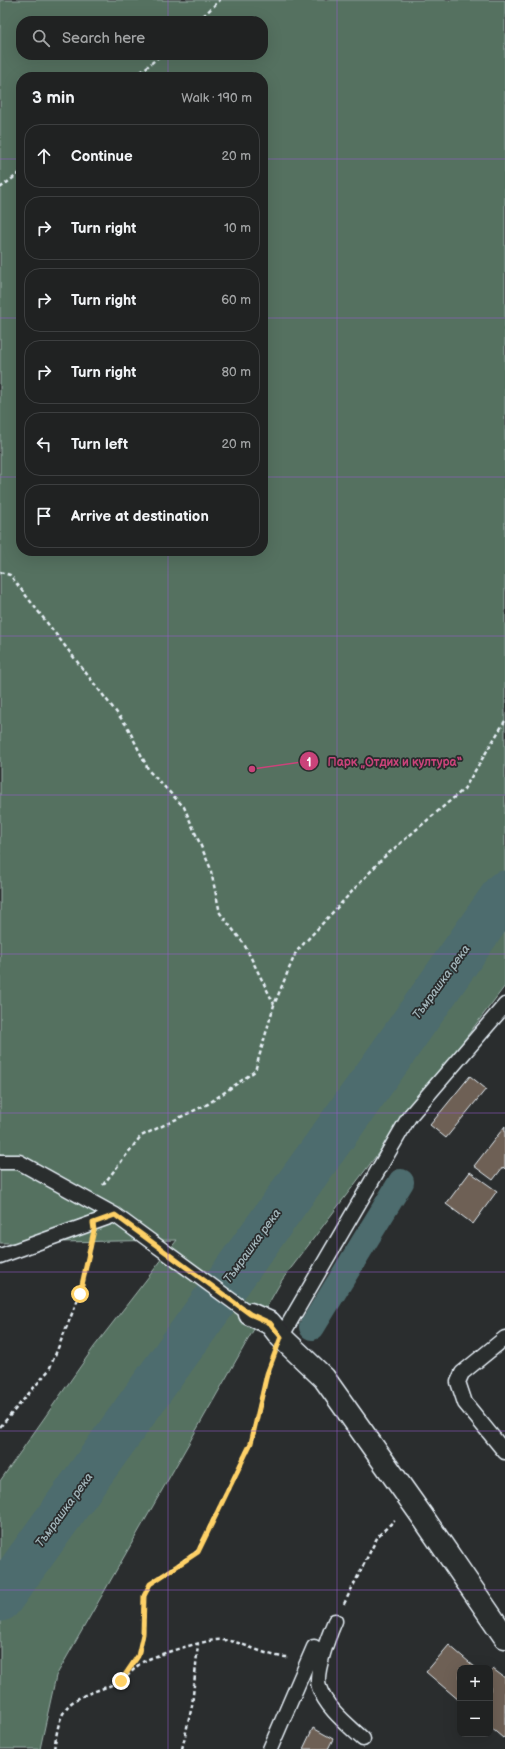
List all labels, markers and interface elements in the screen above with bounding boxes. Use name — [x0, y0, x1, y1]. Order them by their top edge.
search box — [16, 16, 268, 60]
icon: search — [30, 27, 52, 49]
text: Search here — [62, 29, 145, 48]
text: 3 min — [32, 88, 75, 108]
text: Walk · 190 m — [181, 90, 252, 106]
icon: ahead — [33, 145, 55, 167]
text: Continue — [71, 147, 133, 166]
text: 20 m — [221, 148, 251, 164]
icon: right — [33, 217, 55, 239]
text: Turn right — [71, 219, 136, 238]
text: 10 m — [224, 220, 251, 236]
icon: right — [33, 289, 55, 311]
text: Turn right — [71, 291, 136, 310]
text: 60 m — [221, 292, 251, 308]
icon: right — [33, 361, 55, 383]
text: Turn right — [71, 363, 136, 382]
text: 80 m — [222, 364, 251, 380]
icon: left — [33, 433, 55, 455]
text: Turn left — [71, 435, 128, 454]
text: 20 m — [221, 436, 251, 452]
icon: arrive — [33, 505, 55, 527]
text: Arrive at destination — [71, 507, 209, 526]
callout: Парк „Отдих и култура“ — [299, 749, 470, 773]
text: 1 — [306, 755, 312, 770]
text: Парк „Отдих и култура“ — [328, 755, 463, 770]
water label: Тъмрашка река — [409, 942, 473, 1022]
water label: Тъмрашка река — [220, 1206, 284, 1286]
route start — [71, 1285, 89, 1303]
water label: Тъмрашка река — [32, 1470, 96, 1550]
map controls — [457, 1665, 493, 1737]
button: + — [457, 1665, 493, 1701]
route end — [112, 1672, 130, 1690]
button: − — [457, 1701, 493, 1737]

